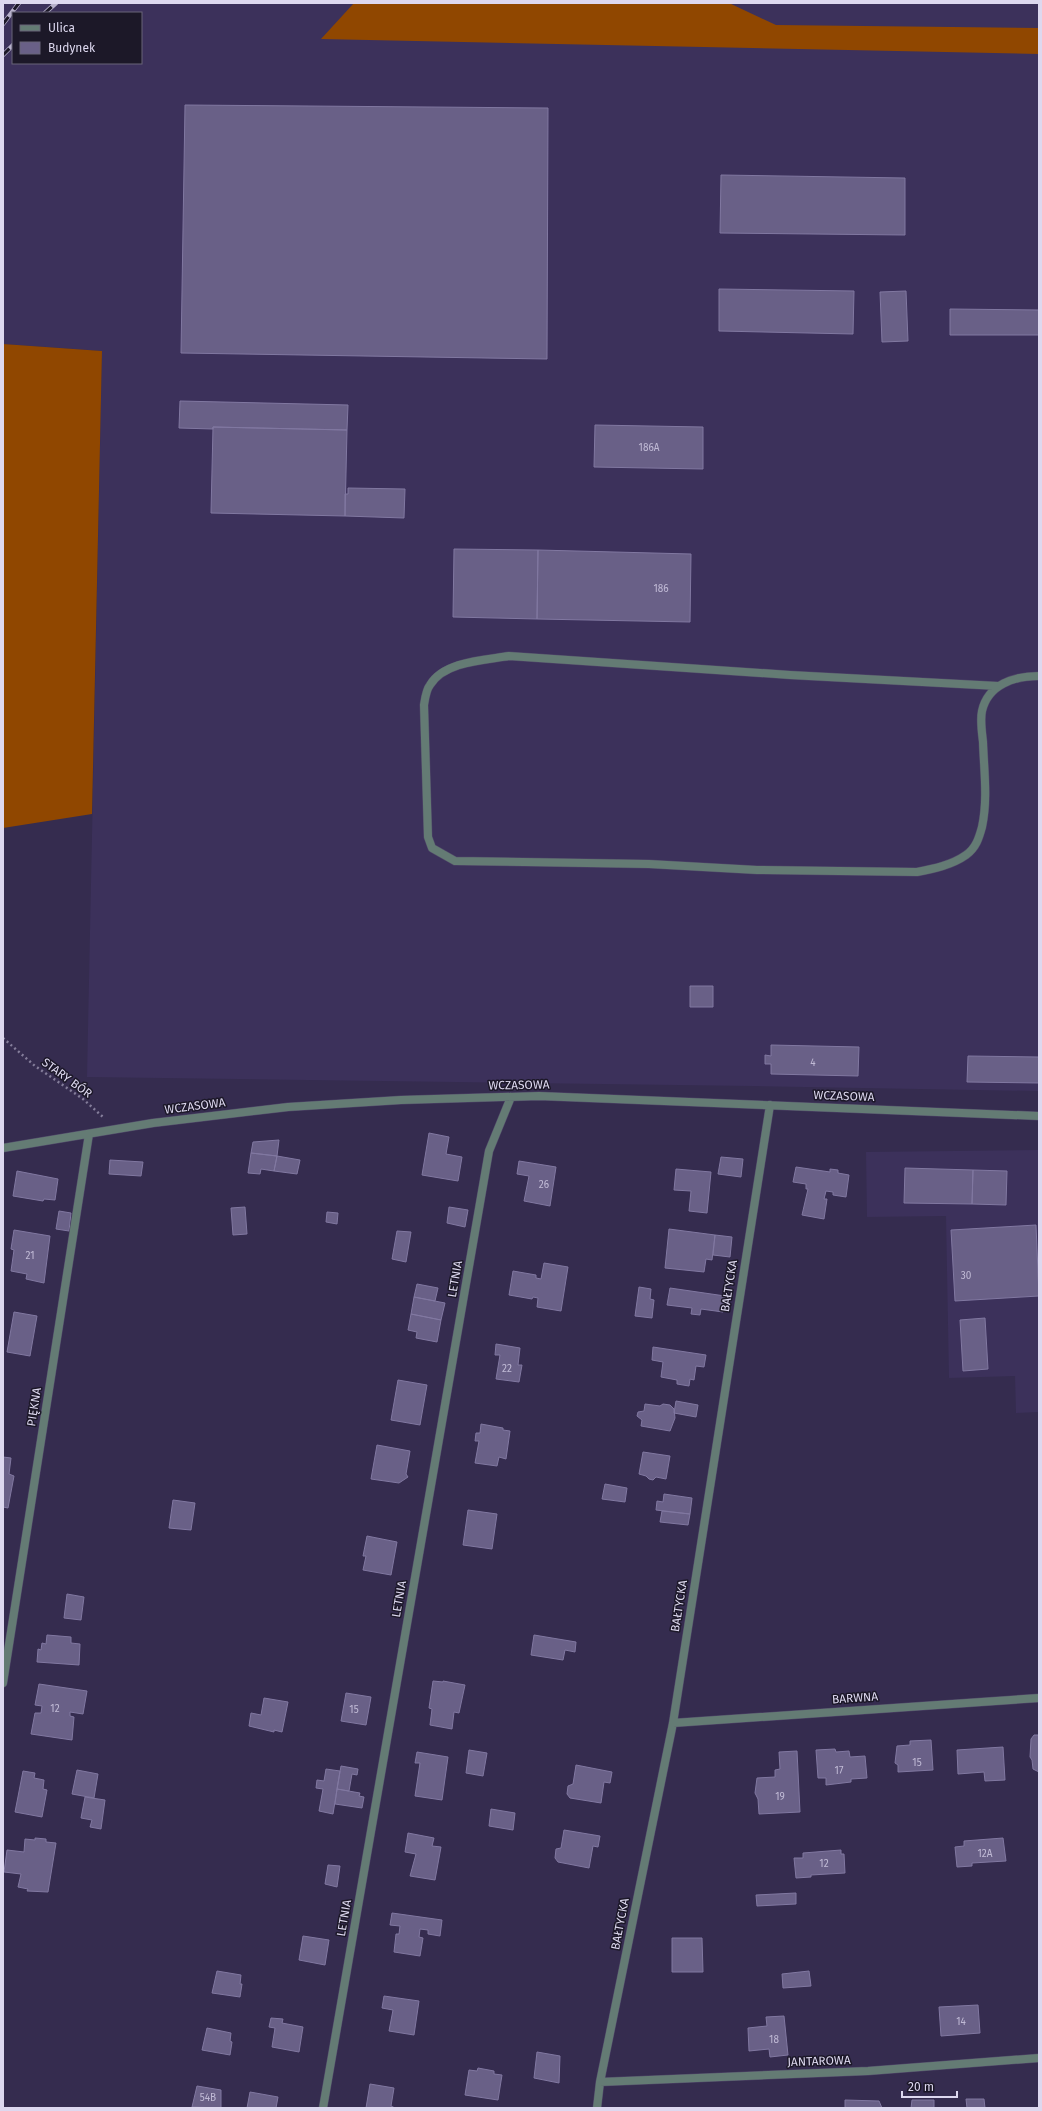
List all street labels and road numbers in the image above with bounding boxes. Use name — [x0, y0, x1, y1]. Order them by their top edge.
street label: STARY BÓR — [39, 1054, 95, 1101]
street label: WCZASOWA — [488, 1077, 550, 1093]
street label: WCZASOWA — [813, 1088, 875, 1104]
street label: WCZASOWA — [164, 1095, 226, 1117]
street label: LETNIA — [445, 1259, 465, 1299]
street label: BAŁTYCKA — [718, 1259, 740, 1313]
street label: PIĘKNA — [24, 1386, 44, 1427]
street label: LETNIA — [389, 1579, 409, 1619]
street label: BAŁTYCKA — [668, 1579, 690, 1633]
street label: BARWNA — [831, 1689, 879, 1707]
street label: BAŁTYCKA — [608, 1897, 632, 1951]
street label: LETNIA — [334, 1898, 354, 1938]
street label: JANTAROWA — [787, 2053, 851, 2069]

